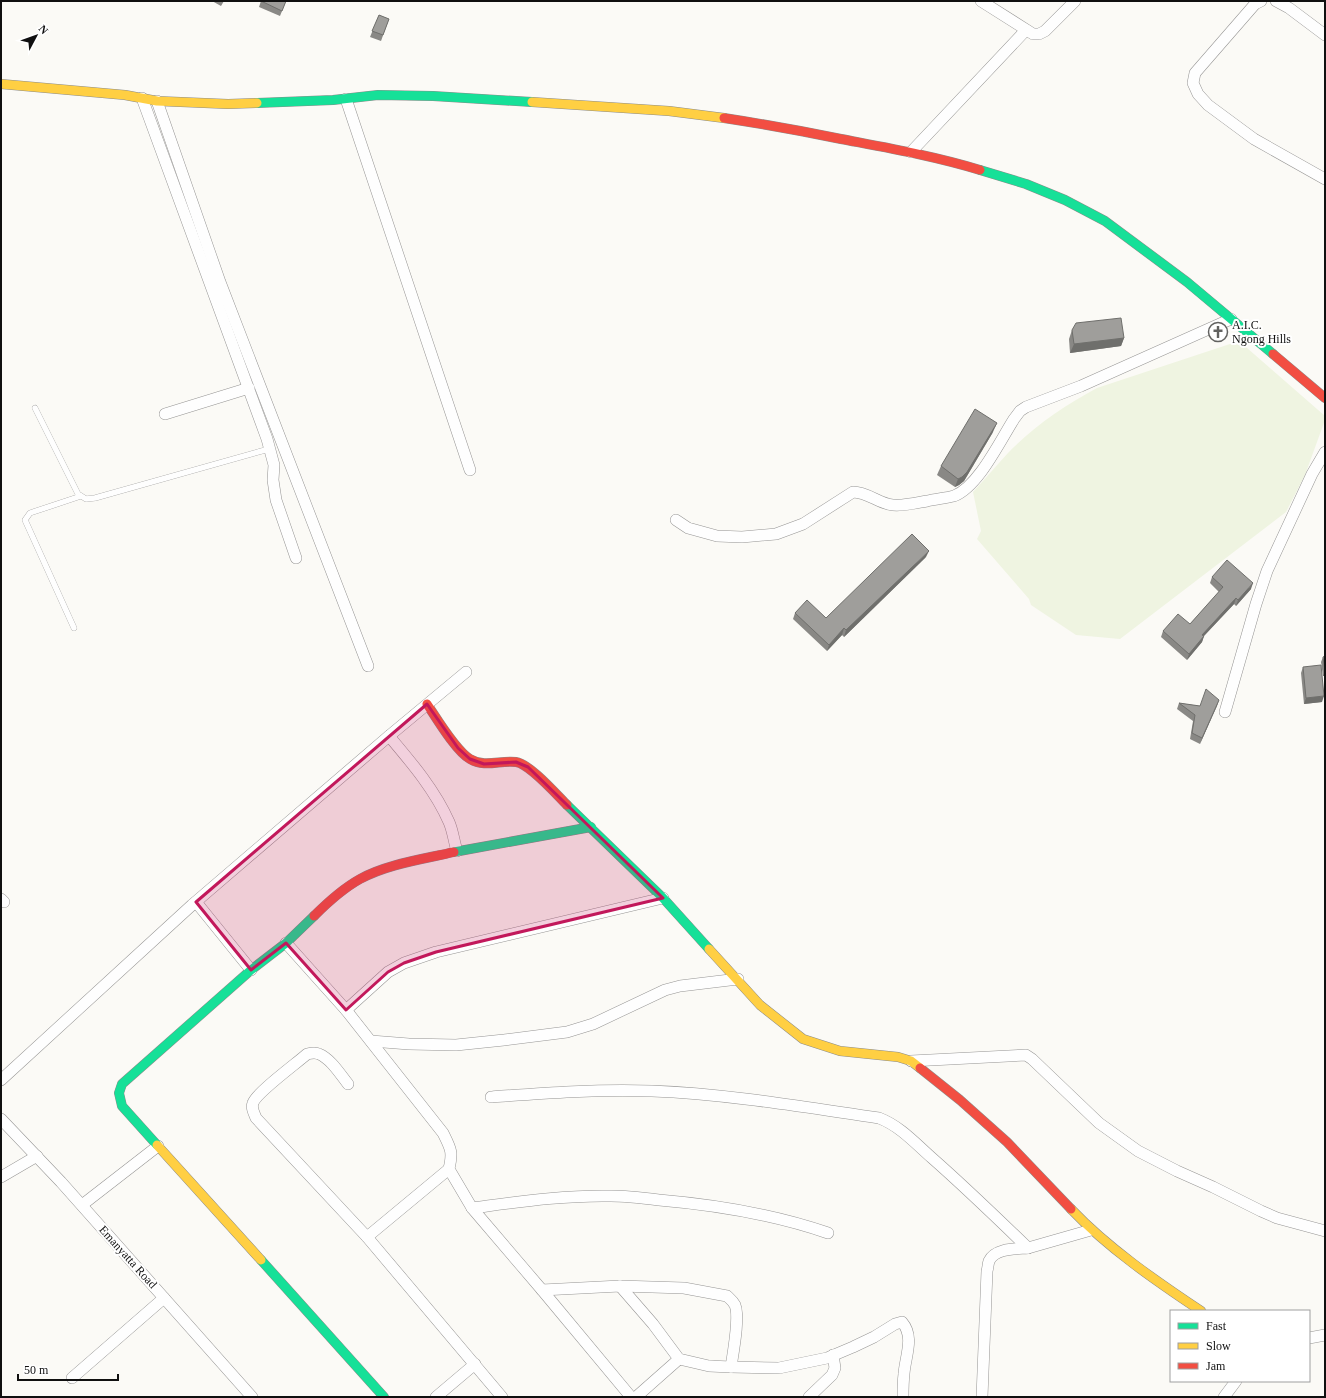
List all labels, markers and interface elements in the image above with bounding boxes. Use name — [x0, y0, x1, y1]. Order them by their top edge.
north arrow — [16, 16, 56, 56]
text: N — [36, 23, 51, 36]
place label: A.I.C. Ngong Hills — [1232, 318, 1291, 346]
church icon: A.I.C. Ngong Hills — [1207, 321, 1229, 343]
street label: Emanyatta Road — [96, 1223, 160, 1291]
legend — [1170, 1310, 1310, 1382]
text: Fast — [1206, 1319, 1227, 1333]
text: Slow — [1206, 1339, 1231, 1353]
scale bar — [18, 1356, 118, 1382]
text: Jam — [1206, 1359, 1226, 1373]
text: 50 m — [24, 1363, 49, 1377]

